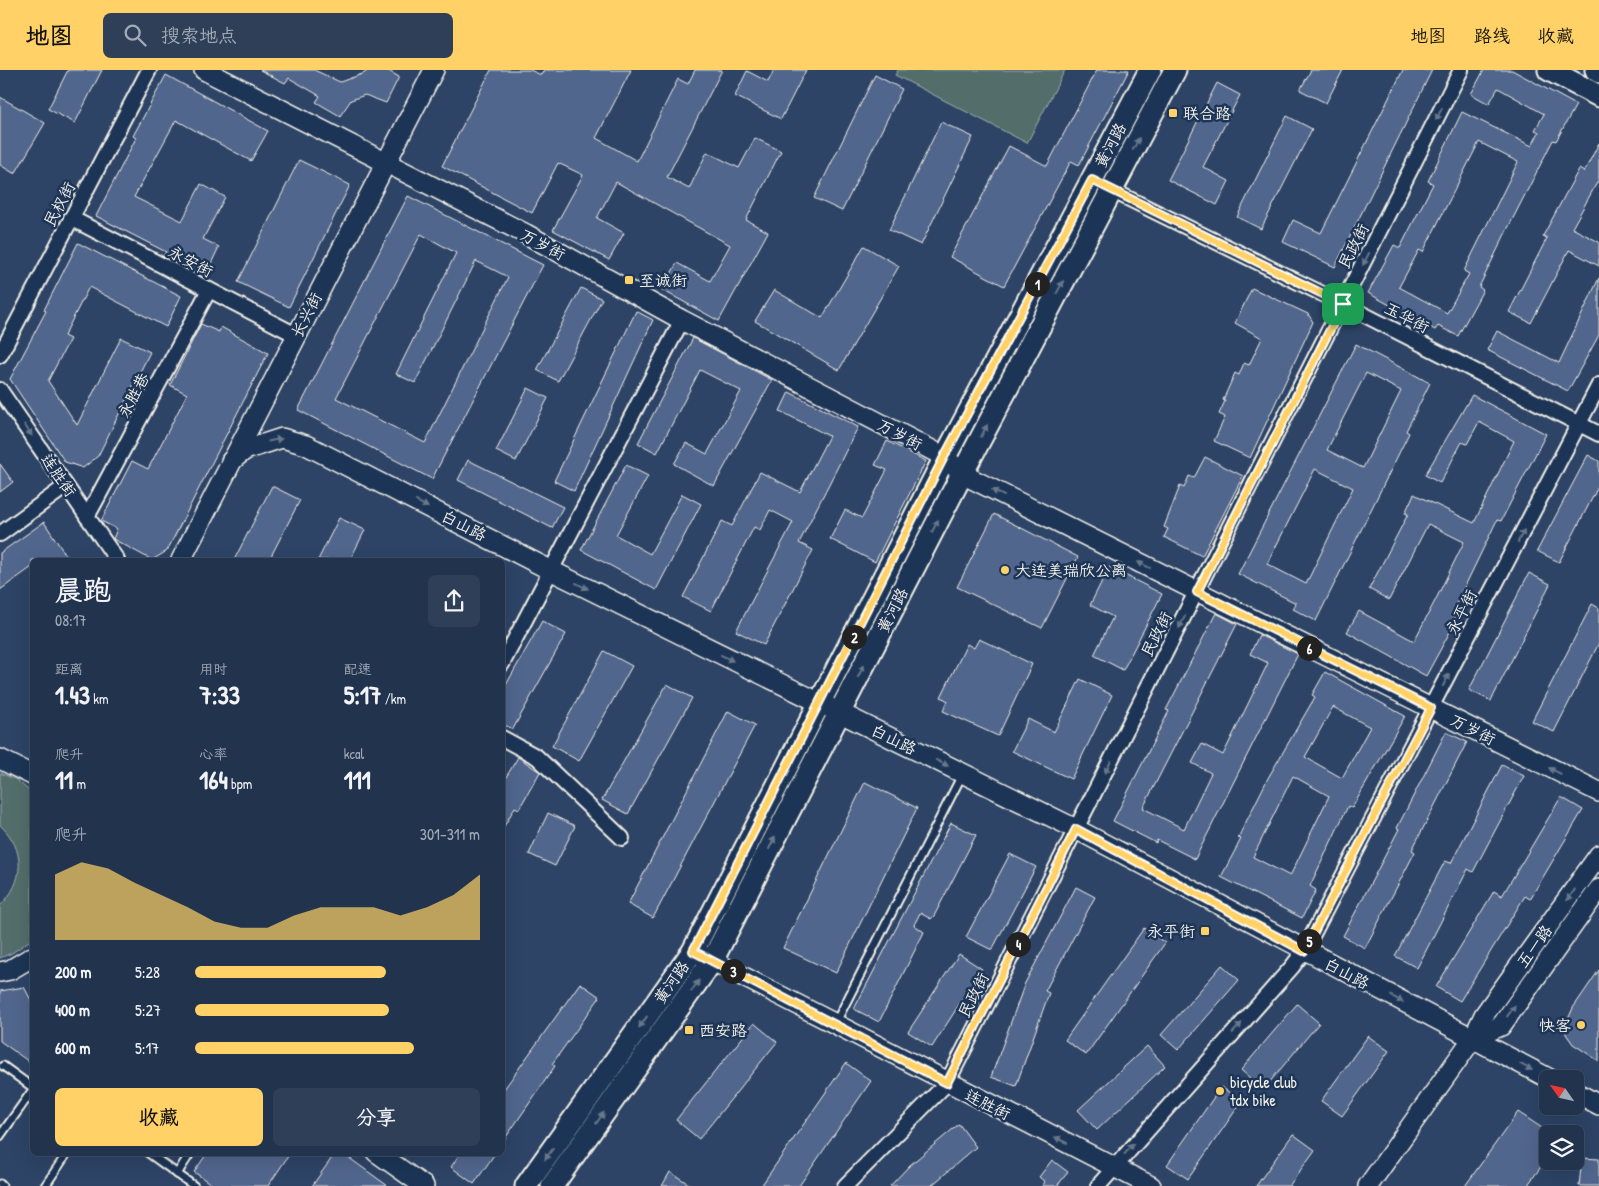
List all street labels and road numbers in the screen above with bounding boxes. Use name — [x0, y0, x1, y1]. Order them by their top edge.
street label: 黄河路 — [1089, 119, 1131, 171]
street label: 民权街 — [38, 178, 80, 230]
street label: 民政街 — [1332, 220, 1374, 272]
street label: 万岁街 — [517, 223, 569, 265]
street label: 永安街 — [165, 240, 217, 282]
street label: 长兴街 — [285, 289, 327, 341]
street label: 玉华街 — [1381, 296, 1433, 338]
street label: 永胜巷 — [112, 369, 154, 421]
street label: 万岁街 — [874, 413, 926, 455]
street label: 连胜街 — [36, 449, 82, 501]
street label: 白山路 — [438, 504, 490, 546]
street label: 黄河路 — [871, 584, 913, 636]
street label: 永平街 — [1440, 586, 1482, 638]
street label: 民政街 — [1135, 608, 1177, 660]
street label: 万岁街 — [1447, 708, 1499, 750]
street label: 白山路 — [868, 719, 920, 759]
street label: 五一路 — [1511, 920, 1557, 972]
street label: 白山路 — [1321, 952, 1373, 994]
street label: 黄河路 — [648, 956, 694, 1008]
street label: 民政街 — [952, 969, 994, 1021]
street label: 连胜街 — [962, 1084, 1014, 1124]

